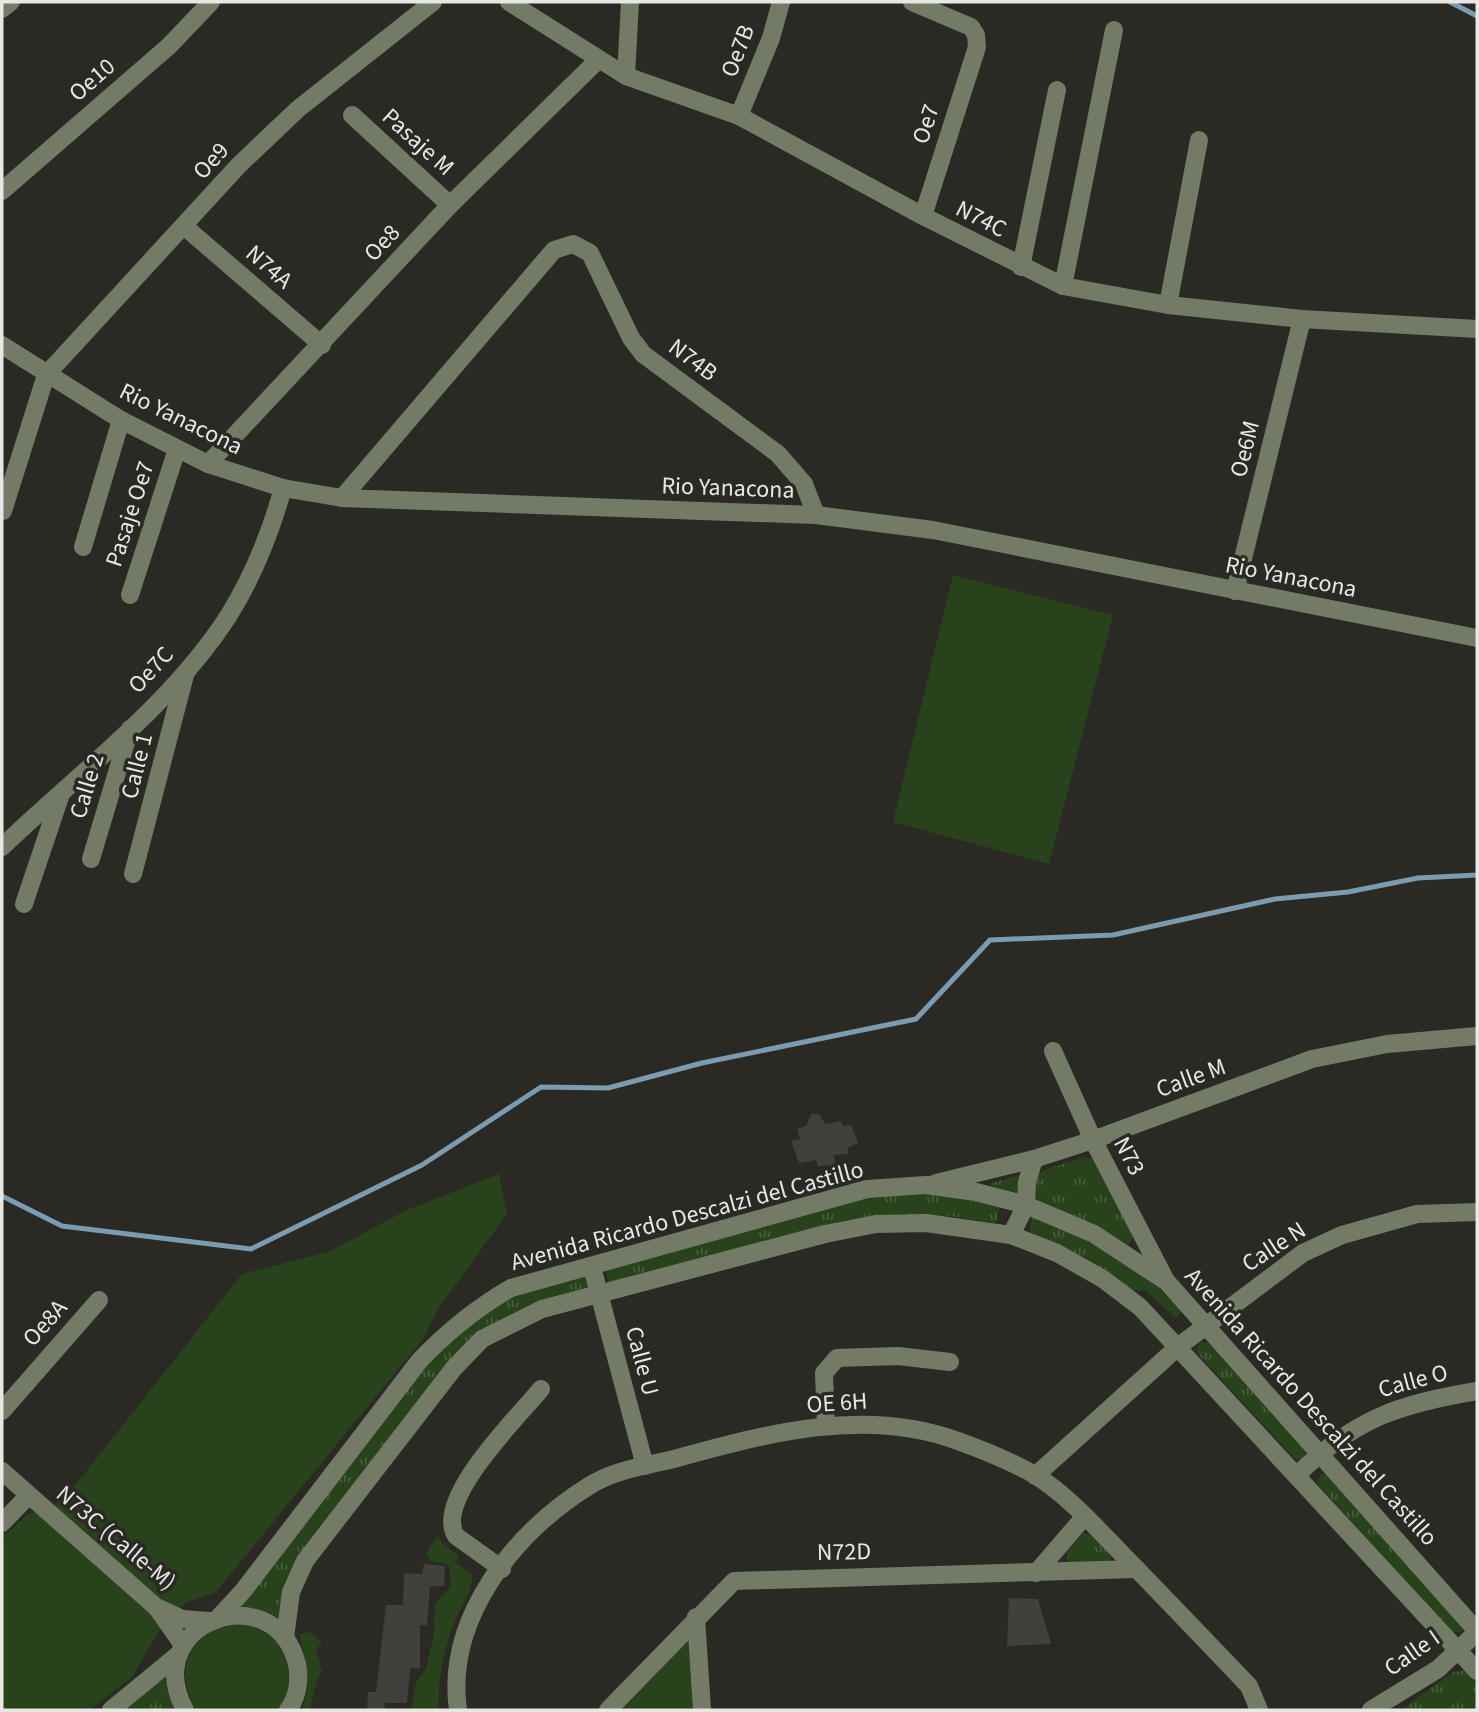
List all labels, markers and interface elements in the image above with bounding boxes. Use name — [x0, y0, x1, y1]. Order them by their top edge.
street label: Oe7B — [712, 20, 764, 82]
street label: Oe10 — [61, 50, 123, 110]
street label: Pasaje M — [374, 100, 462, 184]
street label: Oe7 — [903, 100, 949, 148]
street label: Oe9 — [185, 135, 237, 187]
street label: N74C — [949, 191, 1013, 247]
street label: Oe8 — [356, 217, 408, 269]
street label: N74A — [238, 237, 300, 297]
street label: N74B — [661, 330, 725, 390]
street label: Rio Yanacona — [113, 374, 249, 464]
street label: Oe6M — [1221, 417, 1269, 481]
street label: Pasaje Oe7 — [96, 457, 164, 571]
street label: Rio Yanacona — [661, 468, 795, 508]
street label: Rio Yanacona — [1222, 547, 1360, 607]
street label: Oe7C — [120, 639, 182, 701]
street label: Calle 1 — [112, 729, 162, 803]
street label: Calle 2 — [61, 749, 113, 823]
street label: Calle M — [1151, 1049, 1231, 1107]
street label: N73 — [1104, 1130, 1154, 1182]
street label: Avenida Ricardo Descalzi del Castillo — [507, 1152, 867, 1280]
street label: Calle N — [1235, 1213, 1313, 1281]
street label: Avenida Ricardo Descalzi del Castillo — [1176, 1260, 1446, 1554]
street label: Oe8A — [14, 1292, 76, 1354]
street label: Calle U — [616, 1323, 668, 1399]
street label: Calle O — [1374, 1355, 1452, 1407]
street label: OE 6H — [805, 1383, 869, 1423]
street label: N73C (Calle-M) — [48, 1477, 184, 1599]
street label: N72D — [817, 1534, 871, 1570]
street label: Calle I — [1377, 1621, 1447, 1685]

